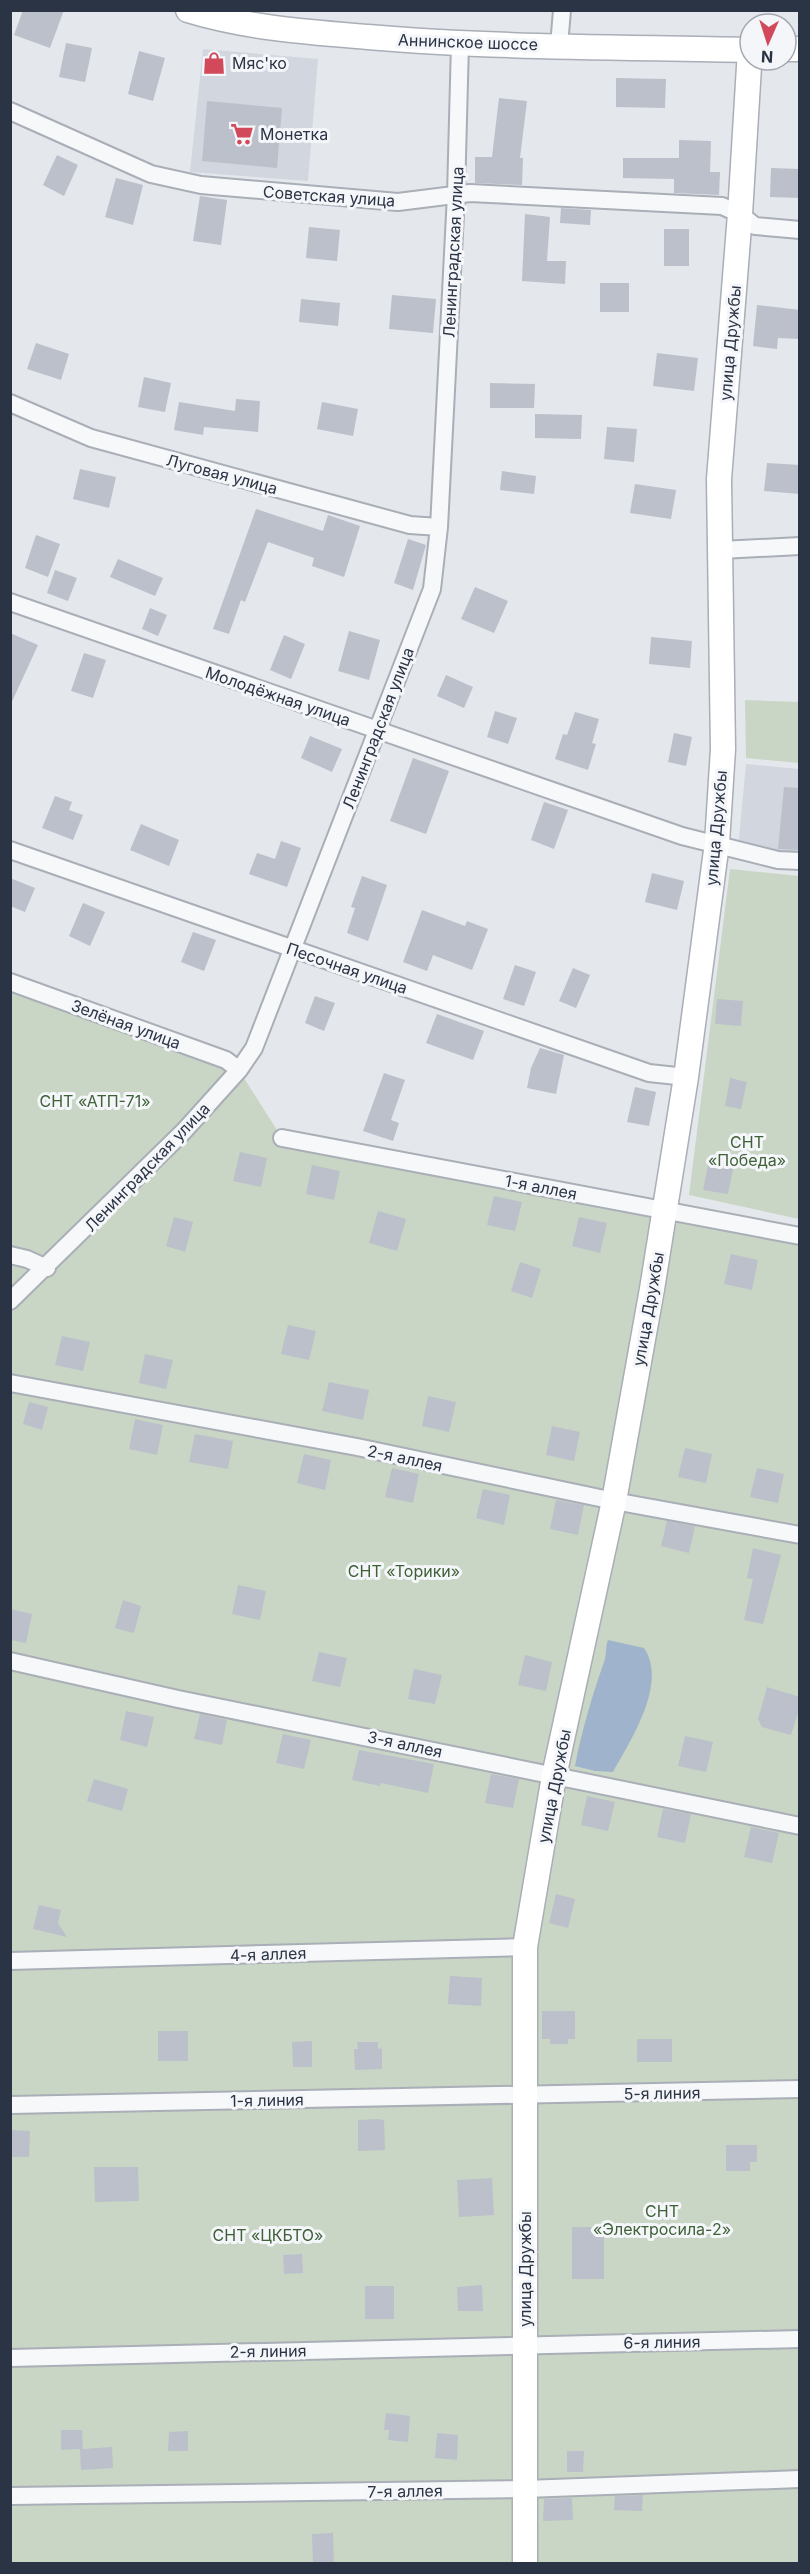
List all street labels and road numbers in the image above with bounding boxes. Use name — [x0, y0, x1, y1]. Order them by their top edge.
street label: Аннинское шоссе — [398, 30, 538, 54]
street label: Ленинградская улица — [439, 166, 467, 338]
street label: Советская улица — [262, 181, 396, 211]
street label: улица Дружбы — [715, 284, 745, 402]
street label: Луговая улица — [164, 450, 280, 498]
street label: Ленинградская улица — [338, 644, 418, 812]
street label: Молодёжная улица — [203, 662, 353, 730]
street label: улица Дружбы — [701, 769, 731, 887]
street label: Песочная улица — [284, 938, 410, 998]
street label: Зелёная улица — [69, 995, 183, 1053]
street label: Ленинградская улица — [80, 1098, 214, 1236]
street label: 1-я аллея — [503, 1170, 579, 1204]
street label: улица Дружбы — [628, 1250, 668, 1368]
street label: 2-я аллея — [366, 1440, 444, 1476]
street label: 3-я аллея — [366, 1726, 444, 1762]
street label: улица Дружбы — [533, 1727, 575, 1845]
street label: 4-я аллея — [229, 1943, 307, 1965]
street label: 5-я линия — [623, 2082, 701, 2104]
street label: 1-я линия — [230, 2089, 304, 2111]
street label: улица Дружбы — [515, 2211, 535, 2327]
street label: 6-я линия — [623, 2331, 701, 2353]
street label: 2-я линия — [229, 2340, 307, 2362]
street label: 7-я аллея — [367, 2480, 443, 2502]

